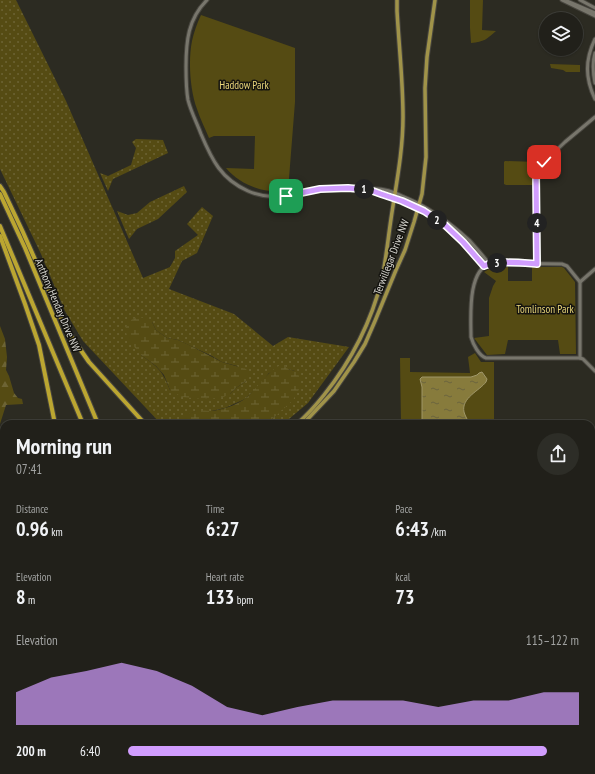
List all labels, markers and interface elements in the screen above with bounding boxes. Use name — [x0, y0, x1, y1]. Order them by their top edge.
map controls — [539, 12, 583, 56]
button: layers — [539, 12, 583, 56]
park label: Haddow Park — [219, 78, 269, 92]
pin — [527, 145, 561, 179]
icon: check — [533, 151, 555, 173]
pin — [269, 179, 303, 213]
pin: 1 — [354, 179, 374, 199]
text: 1 — [361, 182, 367, 196]
icon: arrive — [275, 185, 297, 207]
pin: 2 — [427, 210, 447, 230]
text: 2 — [434, 213, 440, 227]
pin: 4 — [527, 213, 547, 233]
text: 4 — [534, 216, 540, 230]
street label: Terwillegar Drive NW — [370, 217, 412, 297]
pin: 3 — [487, 253, 507, 273]
street label: Anthony Henday Drive NW — [32, 256, 84, 354]
text: 3 — [494, 256, 500, 270]
park label: Tomlinson Park — [516, 302, 574, 316]
text: Morning run — [16, 432, 112, 460]
button: share — [537, 433, 579, 475]
text: 07:41 — [16, 461, 42, 478]
text: Distance — [16, 502, 48, 516]
text: Time — [206, 502, 225, 516]
text: Pace — [395, 502, 413, 516]
text: 0.96 — [16, 516, 49, 542]
text: 6:27 — [206, 516, 239, 542]
text: 6:43 — [395, 516, 429, 542]
text: km — [49, 525, 63, 539]
text: /km — [429, 525, 446, 539]
text: Elevation — [16, 570, 51, 584]
text: Heart rate — [206, 570, 244, 584]
text: kcal — [395, 570, 410, 584]
text: 8 — [16, 584, 26, 610]
text: 133 — [206, 584, 234, 610]
text: 73 — [395, 584, 414, 610]
text: m — [26, 593, 35, 607]
text: bpm — [234, 593, 253, 607]
text: Elevation — [16, 632, 58, 649]
text: 115–122 m — [526, 632, 579, 649]
text: 200 m — [16, 743, 46, 760]
text: 6:40 — [80, 743, 100, 760]

